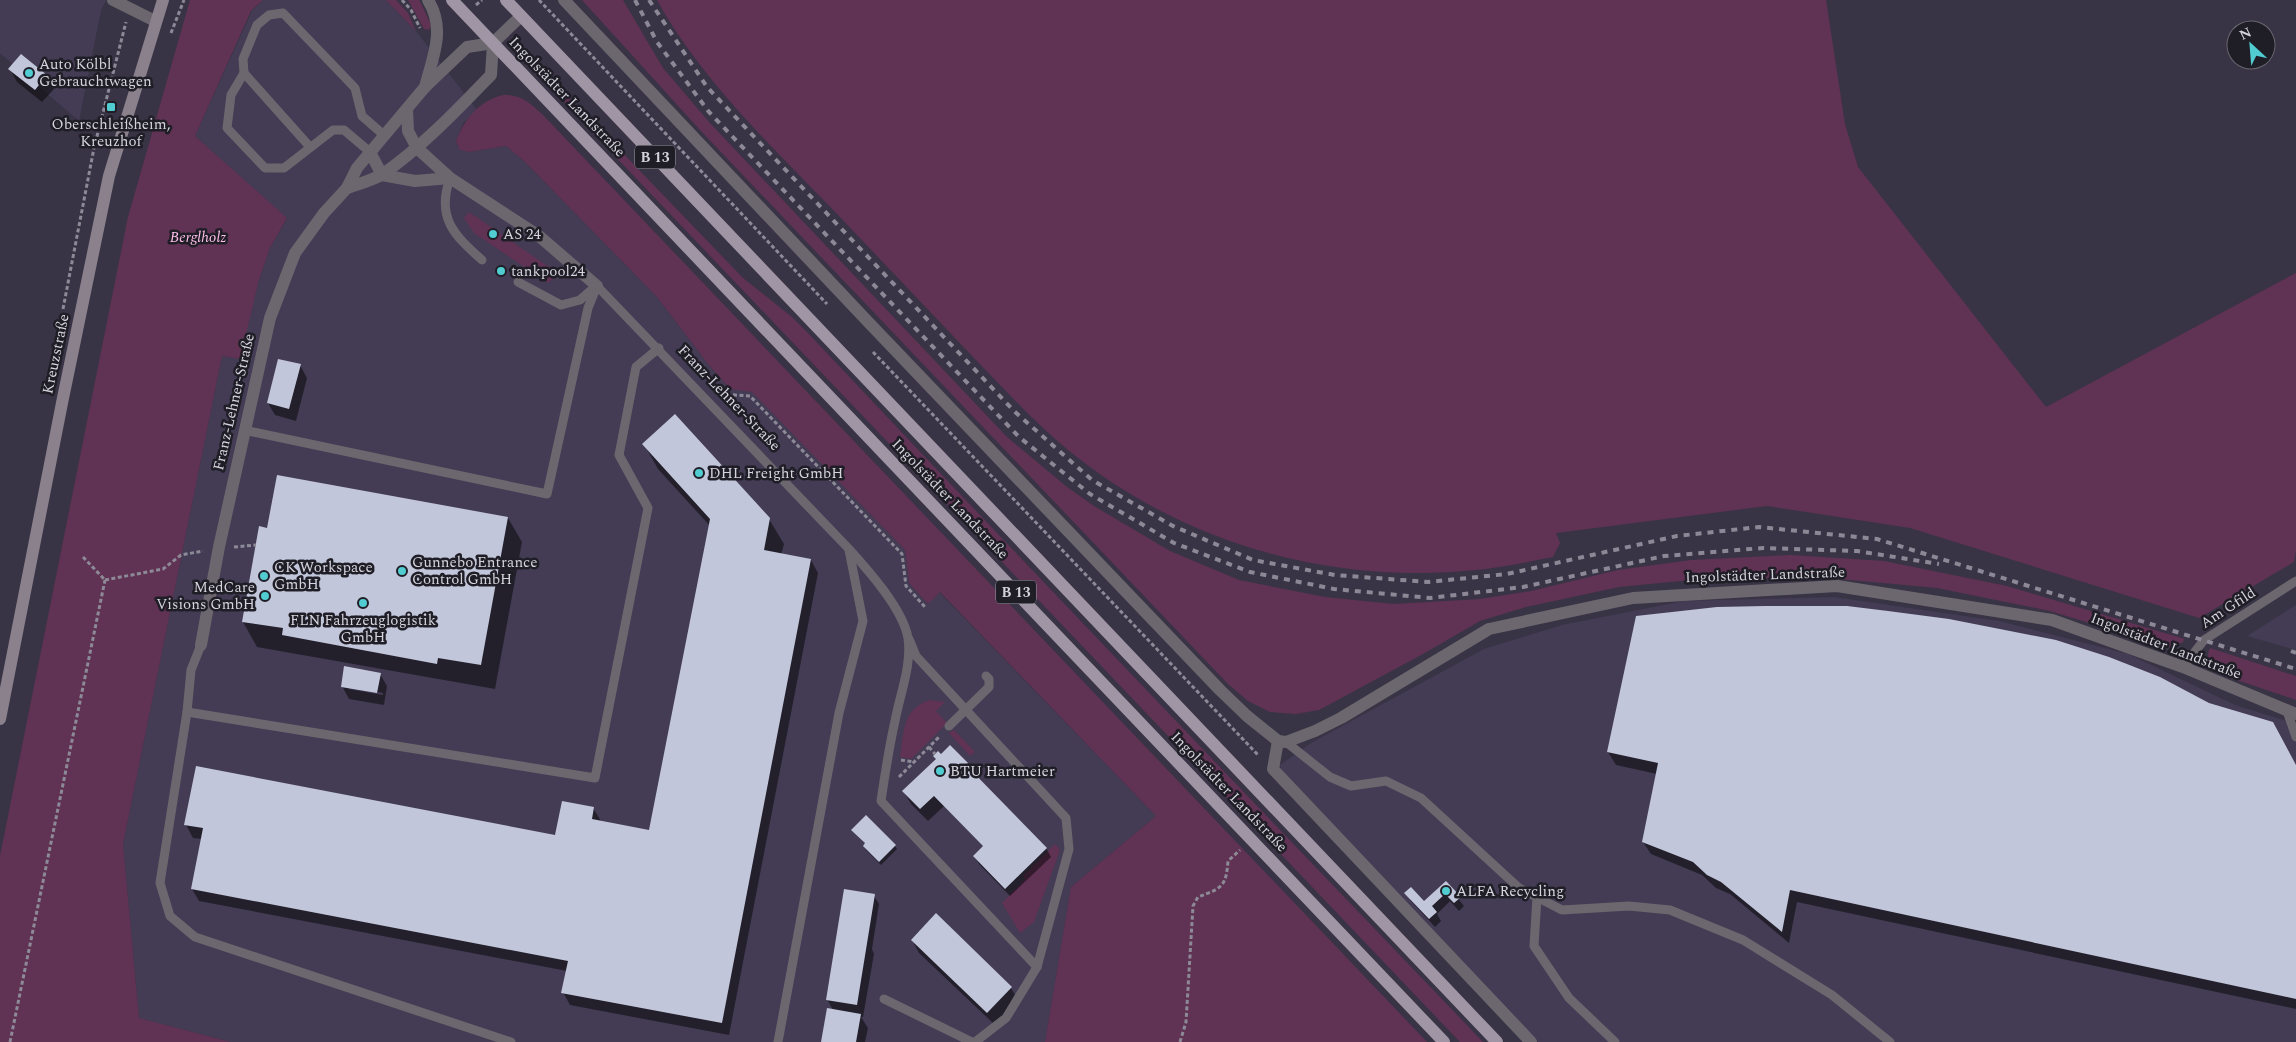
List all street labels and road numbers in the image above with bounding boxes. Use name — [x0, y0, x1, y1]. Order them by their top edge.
street label: Ingolstädter Landstraße — [503, 31, 631, 163]
road number: B 13 — [635, 146, 675, 168]
street label: Kreuzstraße — [36, 312, 76, 396]
street label: Franz-Lehner-Straße — [207, 331, 261, 473]
street label: Franz-Lehner-Straße — [672, 340, 786, 456]
street label: Ingolstädter Landstraße — [886, 433, 1014, 565]
street label: Ingolstädter Landstraße — [1685, 561, 1845, 589]
road number: B 13 — [996, 580, 1036, 604]
street label: Am Gfild — [2196, 581, 2260, 635]
street label: Ingolstädter Landstraße — [2087, 607, 2245, 685]
street label: Ingolstädter Landstraße — [1165, 726, 1293, 858]

